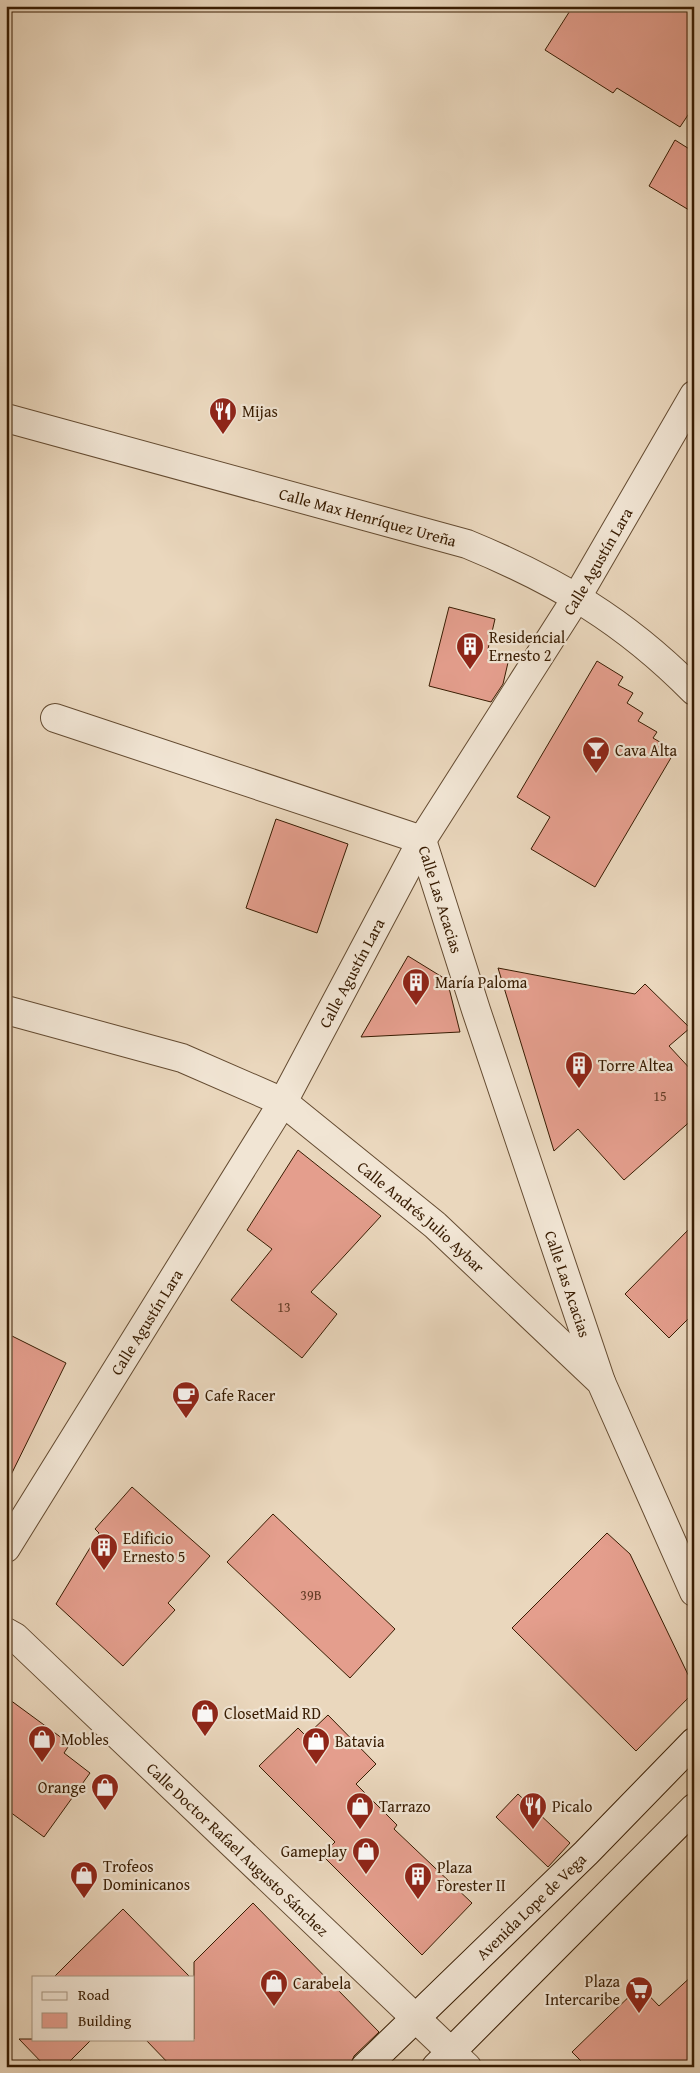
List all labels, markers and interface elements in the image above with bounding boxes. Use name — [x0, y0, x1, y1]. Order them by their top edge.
restaurant icon: Mijas — [208, 396, 238, 435]
place label: Mijas — [242, 399, 278, 423]
street label: Calle Max Henríquez Ureña — [276, 481, 460, 553]
street label: Calle Agustín Lara — [556, 503, 639, 620]
place label: Residencial Ernesto 2 — [489, 625, 566, 667]
building icon: Residencial Ernesto 2 — [455, 631, 485, 670]
bar icon: Cava Alta — [581, 735, 611, 774]
place label: Cava Alta — [615, 738, 678, 762]
street label: Calle Las Acacias — [413, 843, 469, 956]
street label: Calle Agustín Lara — [312, 914, 391, 1032]
building icon: María Paloma — [401, 967, 431, 1006]
place label: María Paloma — [435, 970, 528, 994]
building icon: Torre Altea — [564, 1050, 594, 1089]
place label: Torre Altea — [598, 1053, 674, 1077]
house number: 15 — [653, 1086, 667, 1106]
street label: Calle Andrés Julio Aybar — [352, 1155, 490, 1278]
street label: Calle Las Acacias — [539, 1227, 597, 1340]
street label: Calle Agustín Lara — [104, 1264, 189, 1380]
house number: 13 — [277, 1297, 291, 1317]
cafe icon: Cafe Racer — [171, 1380, 201, 1419]
place label: Cafe Racer — [205, 1383, 276, 1407]
place label: Edificio Ernesto 5 — [123, 1526, 186, 1568]
building icon: Edificio Ernesto 5 — [89, 1532, 119, 1571]
house number: 39B — [300, 1585, 322, 1605]
shop icon: ClosetMaid RD — [190, 1698, 220, 1737]
place label: ClosetMaid RD — [224, 1701, 321, 1725]
shop icon: Mobles — [27, 1724, 57, 1763]
shop icon: Batavia — [301, 1726, 331, 1765]
place label: Mobles — [61, 1727, 109, 1751]
place label: Batavia — [335, 1729, 385, 1753]
street label: Calle Doctor Rafael Augusto Sánchez — [141, 1756, 334, 1942]
shop icon: Orange — [90, 1772, 120, 1811]
place label: Orange — [38, 1775, 86, 1799]
shop icon: Tarrazo — [345, 1791, 375, 1830]
restaurant icon: Picalo — [518, 1791, 548, 1830]
place label: Tarrazo — [379, 1794, 431, 1818]
place label: Picalo — [552, 1794, 592, 1818]
shop icon: Gameplay — [351, 1836, 381, 1875]
place label: Gameplay — [281, 1839, 347, 1863]
street label: Avenida Lope de Vega — [471, 1847, 592, 1965]
place label: Trofeos Dominicanos — [103, 1854, 190, 1896]
place label: Plaza Forester II — [437, 1855, 506, 1897]
shop icon: Trofeos Dominicanos — [69, 1860, 99, 1899]
building icon: Plaza Forester II — [403, 1861, 433, 1900]
shop icon: Carabela — [259, 1968, 289, 2007]
place label: Plaza Intercaribe — [545, 1969, 620, 2011]
place label: Carabela — [293, 1971, 352, 1995]
supermarket icon: Plaza Intercaribe — [624, 1975, 654, 2014]
legend — [32, 1976, 195, 2040]
text: Road — [78, 1984, 109, 2005]
text: Building — [78, 2010, 132, 2031]

